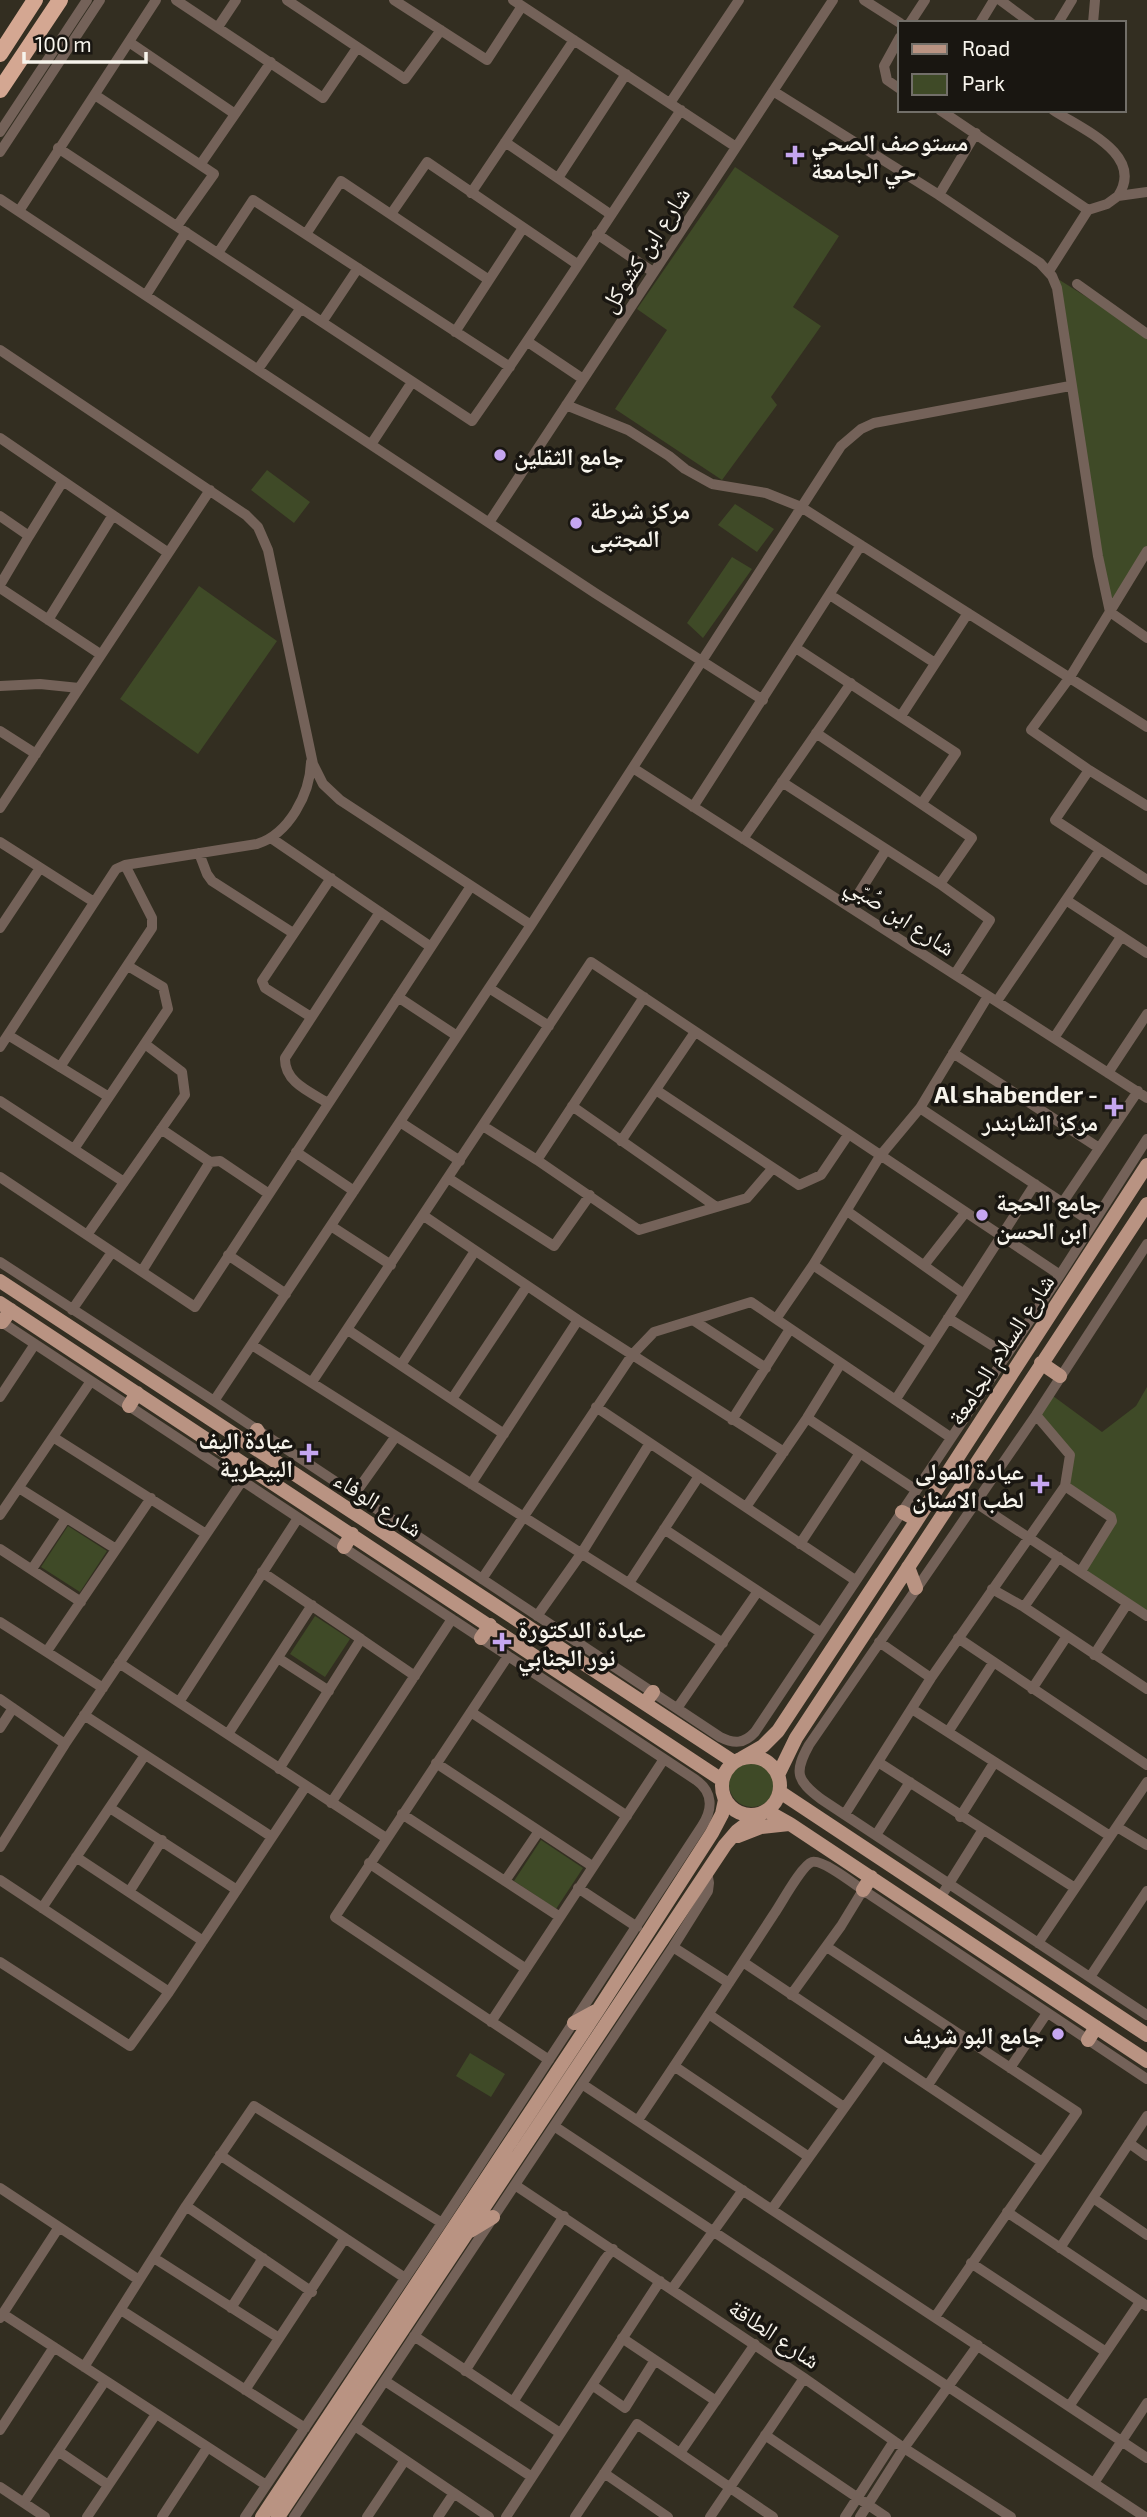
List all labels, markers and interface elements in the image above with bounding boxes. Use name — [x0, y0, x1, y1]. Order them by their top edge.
scale bar — [24, 21, 147, 65]
legend — [898, 21, 1126, 112]
text: 100 m — [35, 31, 92, 56]
text: Road — [962, 35, 1010, 60]
text: Park — [962, 70, 1005, 95]
place label: مستوصف الصحي حي الجامعة — [811, 127, 968, 189]
marker: مستوصف الصحي حي الجامعة — [785, 145, 805, 165]
street label: شارع ابن كشوكل — [593, 181, 697, 318]
place label: جامع الثقلين — [514, 441, 624, 473]
marker: جامع الثقلين — [492, 447, 508, 463]
place label: مركز شرطة المجتبى — [590, 495, 690, 553]
marker: مركز شرطة المجتبى — [568, 515, 584, 531]
street label: شارع ابن صُبّي — [837, 869, 961, 966]
place label: Al shabender - مركز الشابندر — [934, 1079, 1098, 1136]
marker: Al shabender - مركز الشابندر — [1104, 1097, 1124, 1117]
place label: جامع الحجة ابن الحسن — [996, 1187, 1101, 1245]
marker: جامع الحجة ابن الحسن — [974, 1207, 990, 1223]
street label: شارع السلام الجامعة — [940, 1268, 1062, 1431]
place label: عيادة اليف البيطرية — [199, 1425, 293, 1482]
marker: عيادة اليف البيطرية — [299, 1443, 319, 1463]
place label: عيادة المولى لطب الاسنان — [912, 1456, 1024, 1514]
street label: شارع الوفاء — [328, 1464, 429, 1544]
marker: عيادة المولى لطب الاسنان — [1030, 1474, 1050, 1494]
place label: عيادة الدكتورة نور الجنابي — [518, 1614, 646, 1676]
marker: عيادة الدكتورة نور الجنابي — [492, 1632, 512, 1652]
place label: جامع البو شريف — [903, 2020, 1044, 2052]
marker: جامع البو شريف — [1050, 2026, 1066, 2042]
street label: شارع الطاقة — [723, 2292, 826, 2376]

